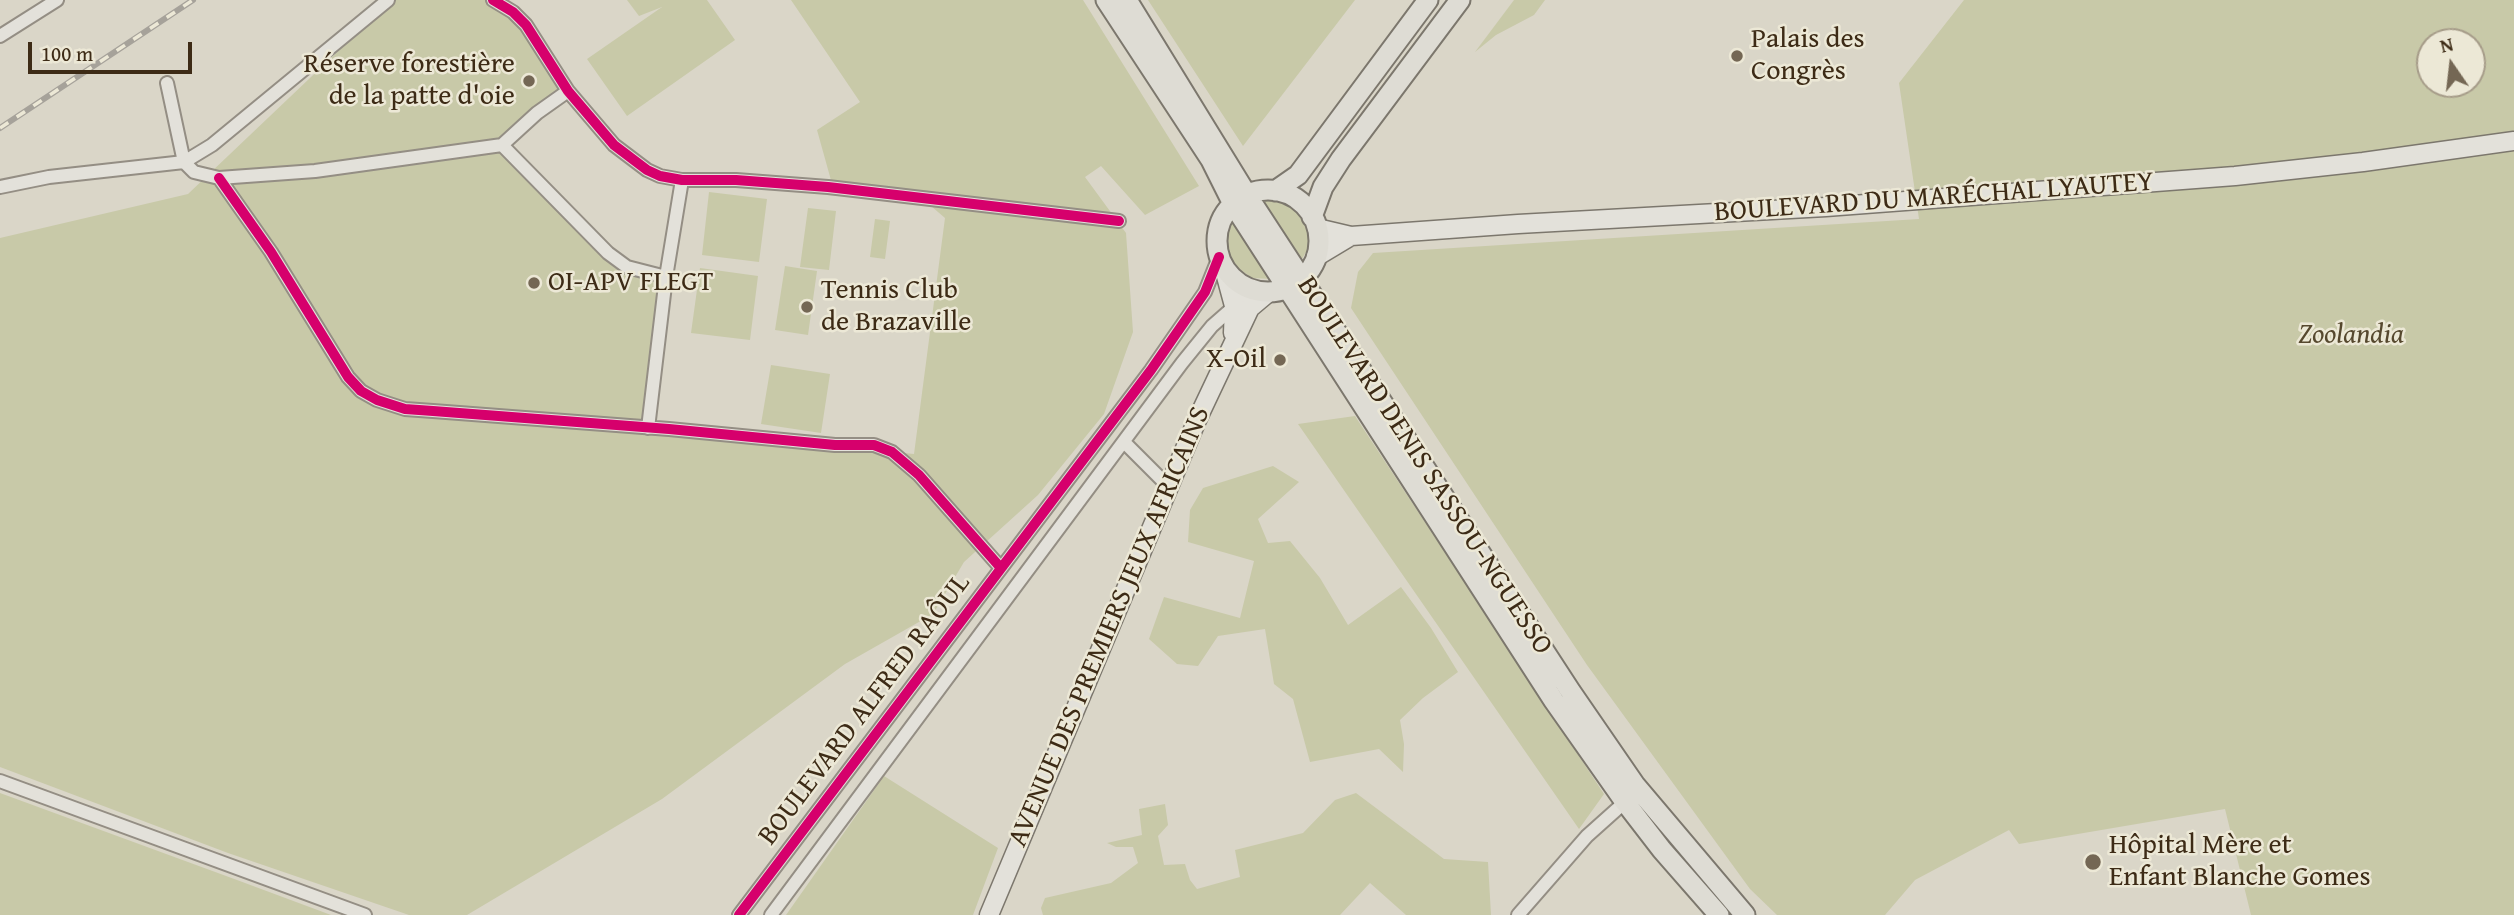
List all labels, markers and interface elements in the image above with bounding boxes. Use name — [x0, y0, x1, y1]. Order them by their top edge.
place label: Palais des Congrès — [1751, 23, 1865, 89]
scale bar — [32, 28, 196, 72]
north arrow — [2416, 28, 2486, 98]
text: N — [2437, 29, 2456, 60]
text: 100 m — [41, 38, 93, 69]
place label: Réserve forestière de la patte d'oie — [304, 48, 515, 114]
marker: Palais des Congrès — [1729, 48, 1745, 64]
marker: Réserve forestière de la patte d'oie — [521, 73, 537, 89]
street label: BOULEVARD DU MARÉCHAL LYAUTEY — [1713, 166, 2155, 230]
place label: OI-APV FLEGT — [548, 266, 713, 300]
street label: BOULEVARD DENIS SASSOU-NGUESSO — [1289, 271, 1559, 661]
place label: Tennis Club de Brazaville — [821, 274, 971, 340]
marker: OI-APV FLEGT — [526, 275, 542, 291]
marker: Tennis Club de Brazaville — [799, 299, 815, 315]
park label: Zoolandia — [2298, 319, 2404, 353]
place label: X-Oil — [1206, 343, 1266, 377]
marker: X-Oil — [1272, 352, 1288, 368]
street label: AVENUE DES PREMIERS JEUX AFRICAINS — [1002, 402, 1218, 852]
street label: BOULEVARD ALFRED RAÔUL — [752, 568, 978, 852]
place label: Hôpital Mère et Enfant Blanche Gomes — [2109, 829, 2371, 895]
marker: Hôpital Mère et Enfant Blanche Gomes — [2083, 852, 2103, 872]

